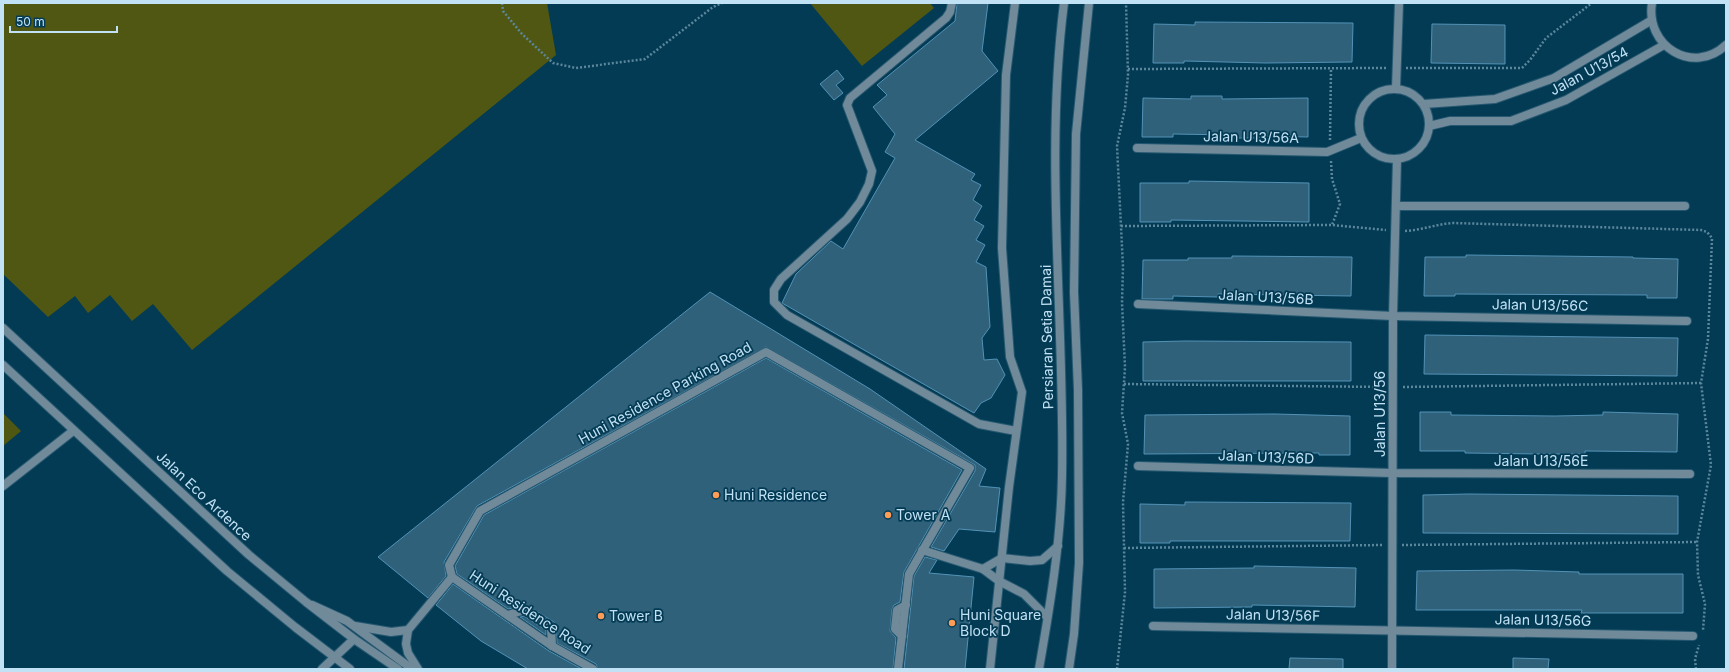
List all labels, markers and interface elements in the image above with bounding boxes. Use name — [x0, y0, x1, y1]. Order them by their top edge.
scale bar — [10, 8, 117, 34]
text: 50 m — [16, 14, 45, 29]
street label: Jalan U13/54 — [1547, 43, 1631, 98]
street label: Jalan U13/56A — [1203, 127, 1299, 146]
street label: Persiaran Setia Damai — [1037, 265, 1056, 409]
street label: Jalan U13/56B — [1218, 286, 1314, 307]
street label: Jalan U13/56C — [1492, 295, 1588, 314]
street label: Huni Residence Parking Road — [575, 338, 754, 447]
street label: Jalan U13/56 — [1371, 371, 1388, 457]
street label: Jalan U13/56D — [1218, 446, 1314, 467]
street label: Jalan Eco Ardence — [153, 447, 255, 544]
street label: Jalan U13/56E — [1494, 452, 1588, 469]
place label: Huni Residence — [724, 486, 827, 503]
marker: Huni Residence — [711, 490, 721, 500]
place label: Tower A — [896, 506, 951, 523]
marker: Tower A — [883, 510, 893, 520]
street label: Huni Residence Road — [467, 566, 594, 657]
street label: Jalan U13/56F — [1226, 605, 1320, 624]
place label: Huni Square Block D — [960, 606, 1041, 639]
place label: Tower B — [609, 607, 663, 624]
street label: Jalan U13/56G — [1494, 610, 1592, 629]
marker: Tower B — [596, 611, 606, 621]
marker: Huni Square Block D — [947, 618, 957, 628]

